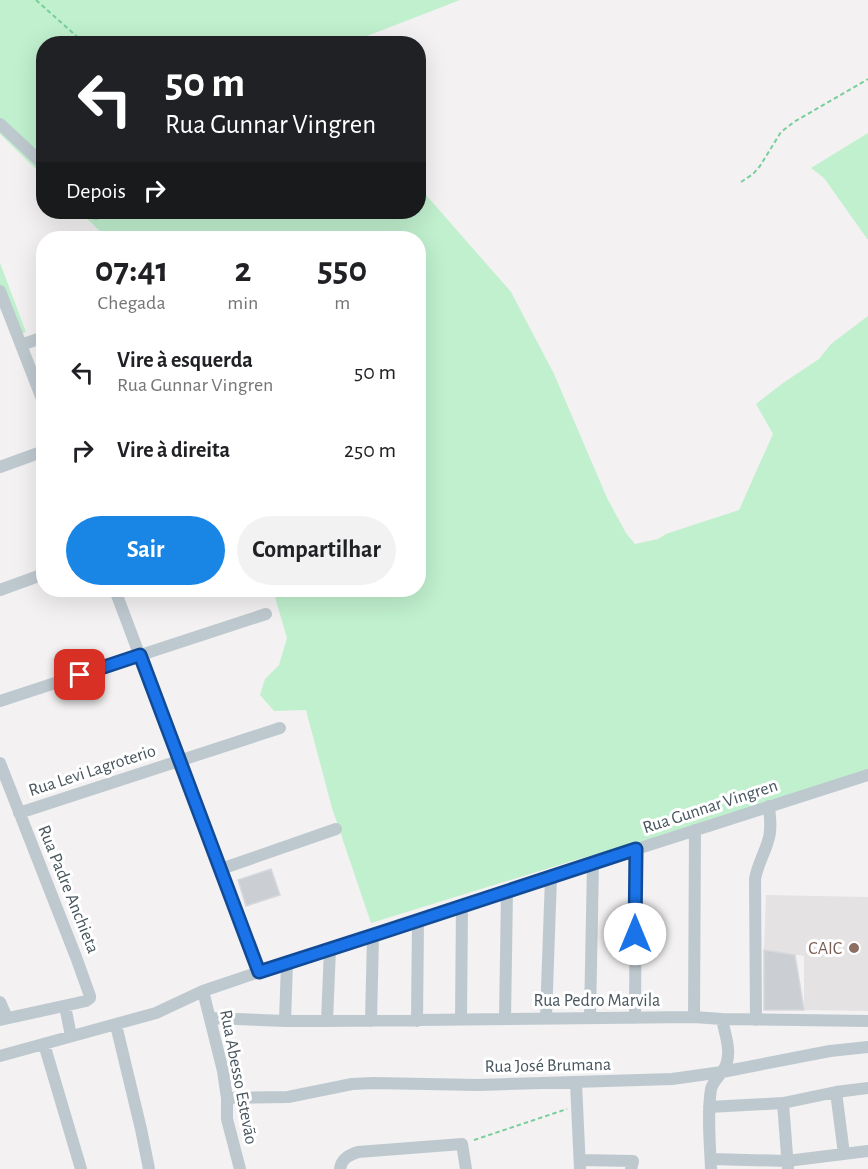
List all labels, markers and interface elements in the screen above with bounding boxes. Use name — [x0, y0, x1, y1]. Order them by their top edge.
icon: left — [66, 60, 144, 138]
text: 50 m — [165, 62, 245, 104]
text: Rua Gunnar Vingren — [165, 111, 376, 138]
icon: right — [138, 174, 171, 207]
text: Depois — [66, 180, 126, 202]
text: 07:41 — [95, 252, 168, 288]
text: 2 — [234, 252, 251, 288]
text: 550 — [317, 252, 367, 288]
text: Chegada — [98, 293, 166, 313]
text: min — [227, 293, 258, 313]
text: m — [334, 293, 350, 313]
text: Vire à esquerda — [117, 349, 253, 371]
icon: left — [66, 356, 99, 389]
text: 50 m — [354, 361, 396, 383]
text: Rua Gunnar Vingren — [117, 375, 273, 395]
icon: right — [66, 434, 99, 467]
text: Vire à direita — [117, 439, 230, 461]
text: 250 m — [344, 439, 396, 461]
button: Sair — [66, 516, 225, 585]
button: Compartilhar — [237, 516, 396, 585]
pin — [54, 649, 105, 700]
icon: arrive — [63, 658, 96, 691]
street label: Rua Levi Lagroterio — [26, 742, 158, 800]
street label: Rua Gunnar Vingren — [641, 777, 780, 837]
street label: Rua Padre Anchieta — [34, 823, 102, 956]
position arrow — [603, 902, 667, 966]
place label: CAIC — [808, 940, 842, 958]
marker: CAIC — [847, 941, 861, 955]
street label: Rua Pedro Marvila — [534, 992, 660, 1010]
street label: Rua Abesso Estevão — [216, 1008, 260, 1146]
street label: Rua José Brumana — [485, 1056, 611, 1076]

